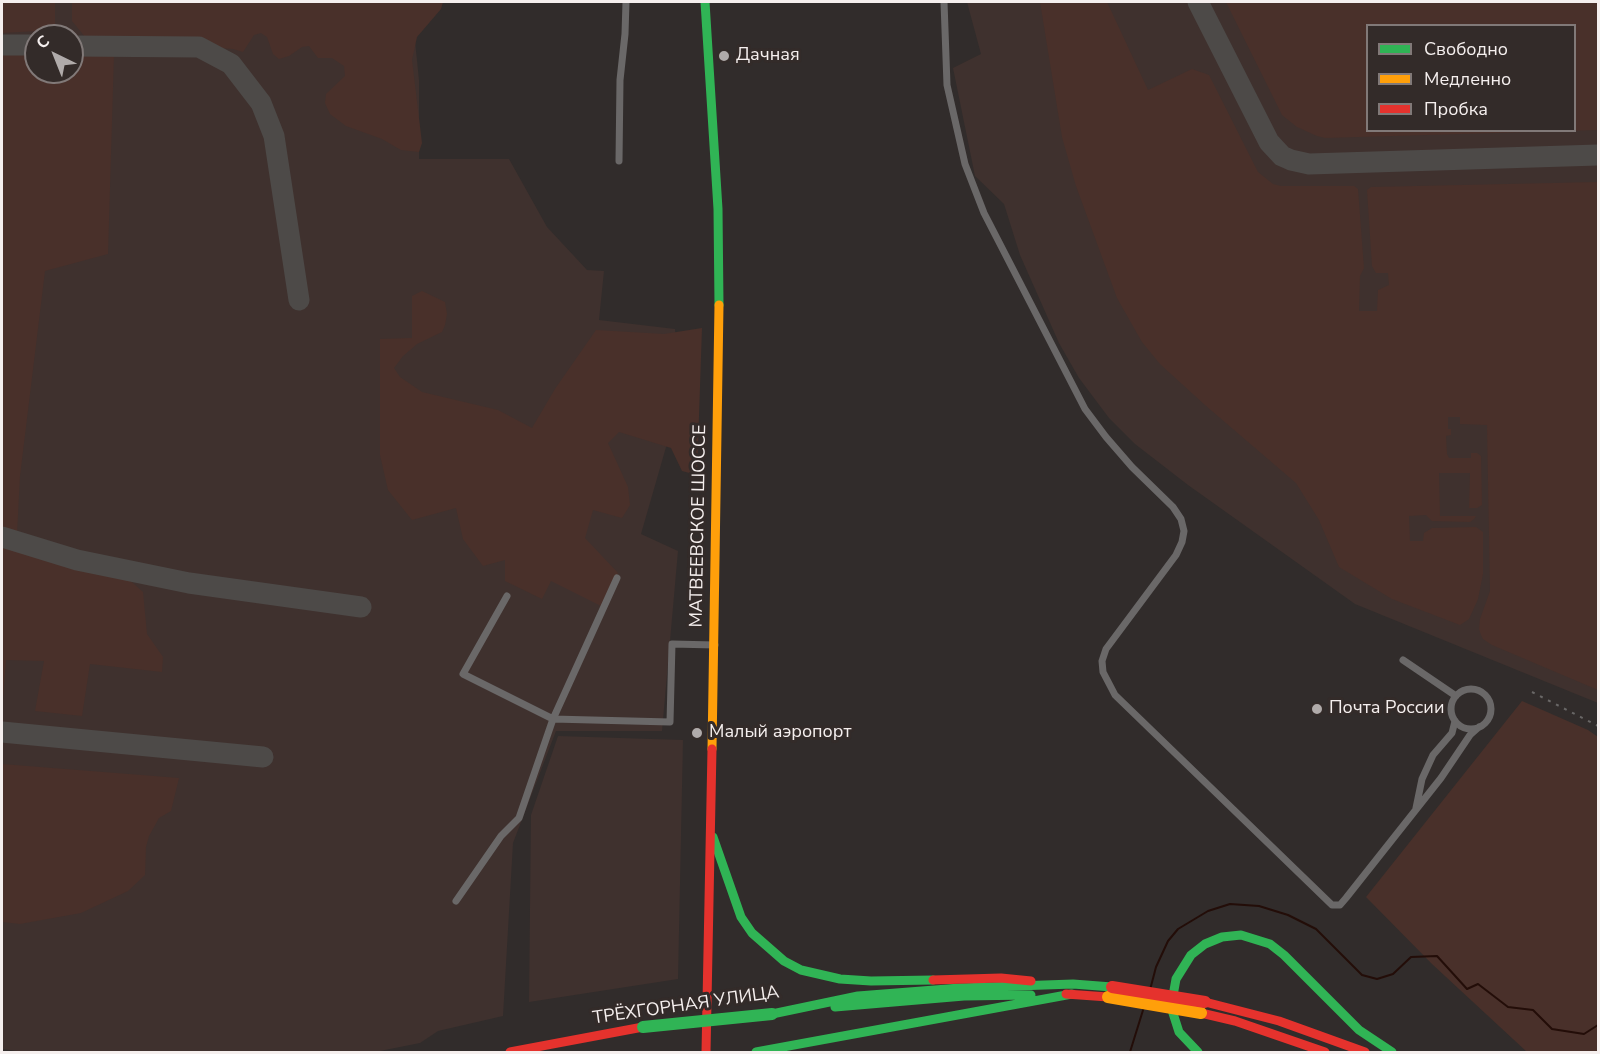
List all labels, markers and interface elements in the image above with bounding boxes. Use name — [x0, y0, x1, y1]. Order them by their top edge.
north arrow — [24, 24, 84, 84]
legend — [1366, 24, 1576, 132]
text: С — [32, 31, 55, 54]
text: Свободно — [1424, 37, 1508, 61]
place label: Дачная — [736, 45, 800, 67]
marker: Дачная — [717, 49, 731, 63]
text: Медленно — [1424, 67, 1511, 91]
text: Пробка — [1424, 97, 1488, 121]
street label: МАТВЕЕВСКОЕ ШОССЕ — [686, 424, 712, 628]
place label: Почта России — [1329, 698, 1444, 720]
marker: Почта России — [1310, 702, 1324, 716]
place label: Малый аэропорт — [709, 722, 851, 744]
marker: Малый аэропорт — [690, 726, 704, 740]
street label: ТРЁХГОРНАЯ УЛИЦА — [591, 982, 781, 1030]

